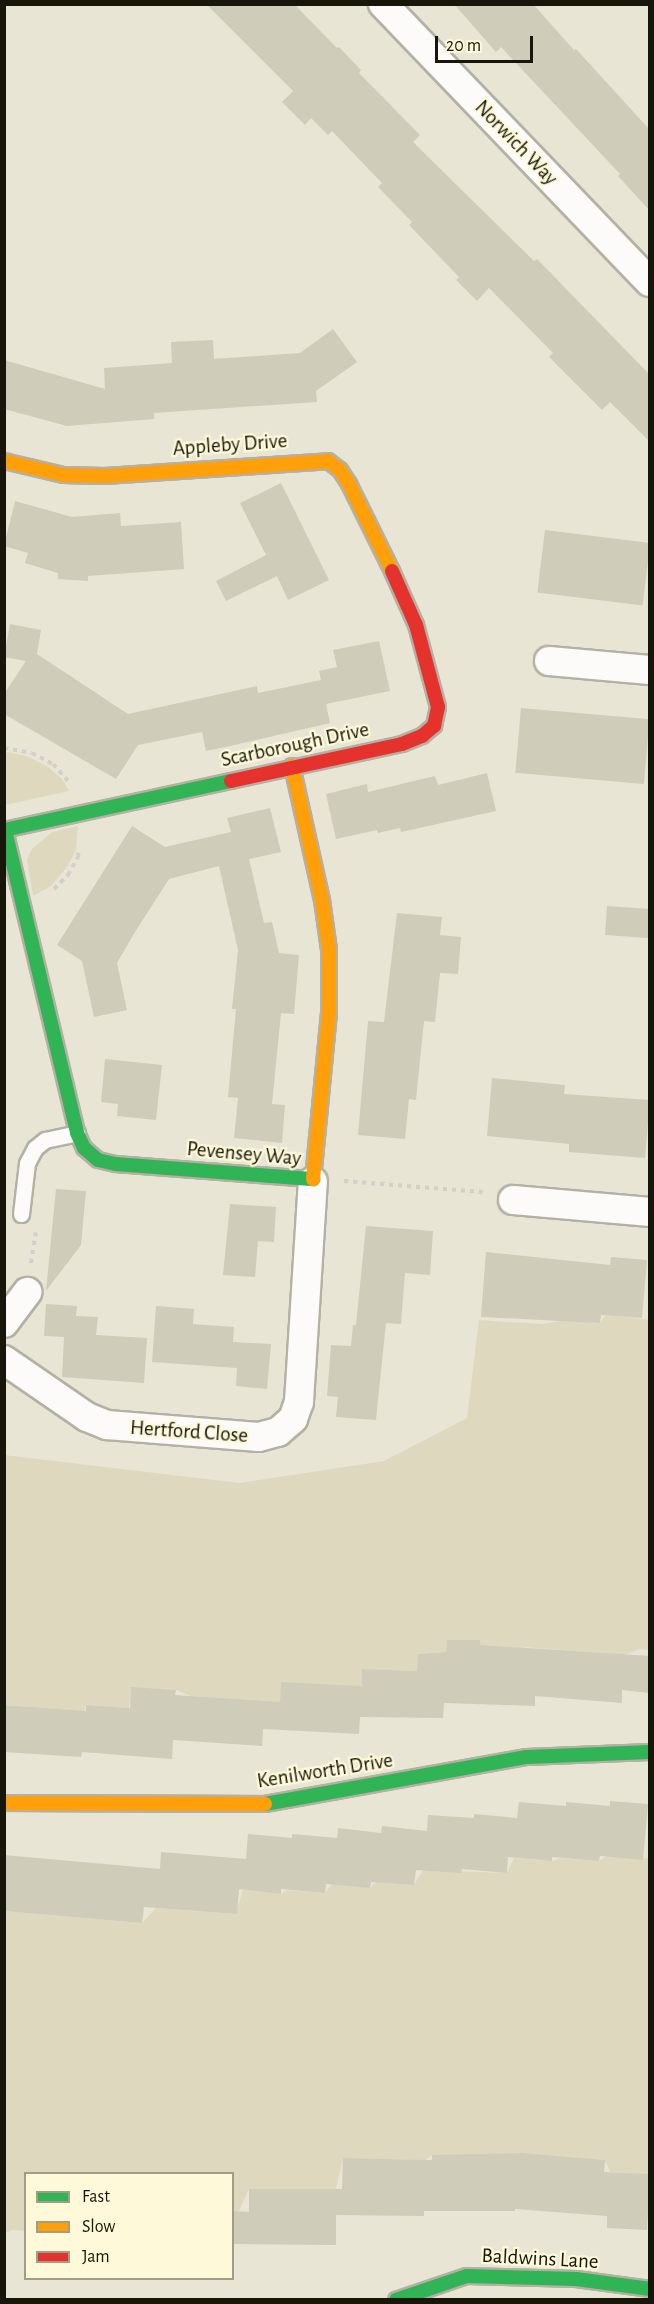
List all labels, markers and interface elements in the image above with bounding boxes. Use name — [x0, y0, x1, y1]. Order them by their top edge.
scale bar — [438, 24, 536, 62]
text: 20 m — [446, 37, 481, 55]
street label: Norwich Way — [469, 95, 563, 191]
street label: Appleby Drive — [172, 428, 288, 462]
street label: Scarborough Drive — [219, 717, 371, 773]
street label: Pevensey Way — [186, 1136, 302, 1172]
street label: Hertford Close — [129, 1415, 249, 1449]
street label: Kenilworth Drive — [255, 1748, 395, 1794]
legend — [24, 2172, 234, 2280]
text: Fast — [82, 2188, 110, 2206]
text: Slow — [82, 2218, 115, 2236]
street label: Baldwins Lane — [481, 2243, 599, 2275]
text: Jam — [82, 2248, 110, 2266]

